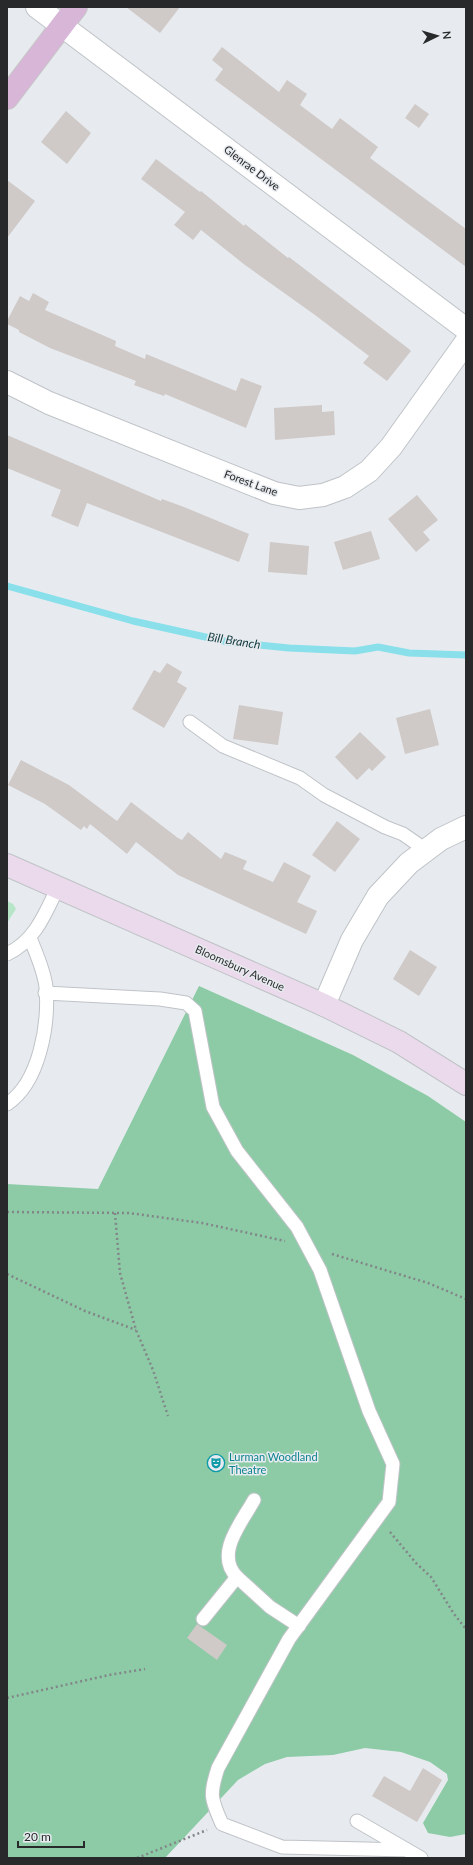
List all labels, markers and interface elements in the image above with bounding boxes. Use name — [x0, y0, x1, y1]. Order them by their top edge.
north arrow — [417, 16, 457, 56]
text: N — [441, 30, 454, 40]
street label: Glenrae Drive — [222, 142, 283, 193]
street label: Forest Lane — [223, 467, 280, 498]
water label: Bill Branch — [207, 629, 262, 652]
street label: Bloomsbury Avenue — [194, 942, 287, 993]
place label: Lurman Woodland Theatre — [229, 1450, 318, 1476]
theatre icon: Lurman Woodland Theatre — [206, 1453, 226, 1473]
scale bar — [18, 1823, 84, 1849]
text: 20 m — [24, 1829, 51, 1844]

